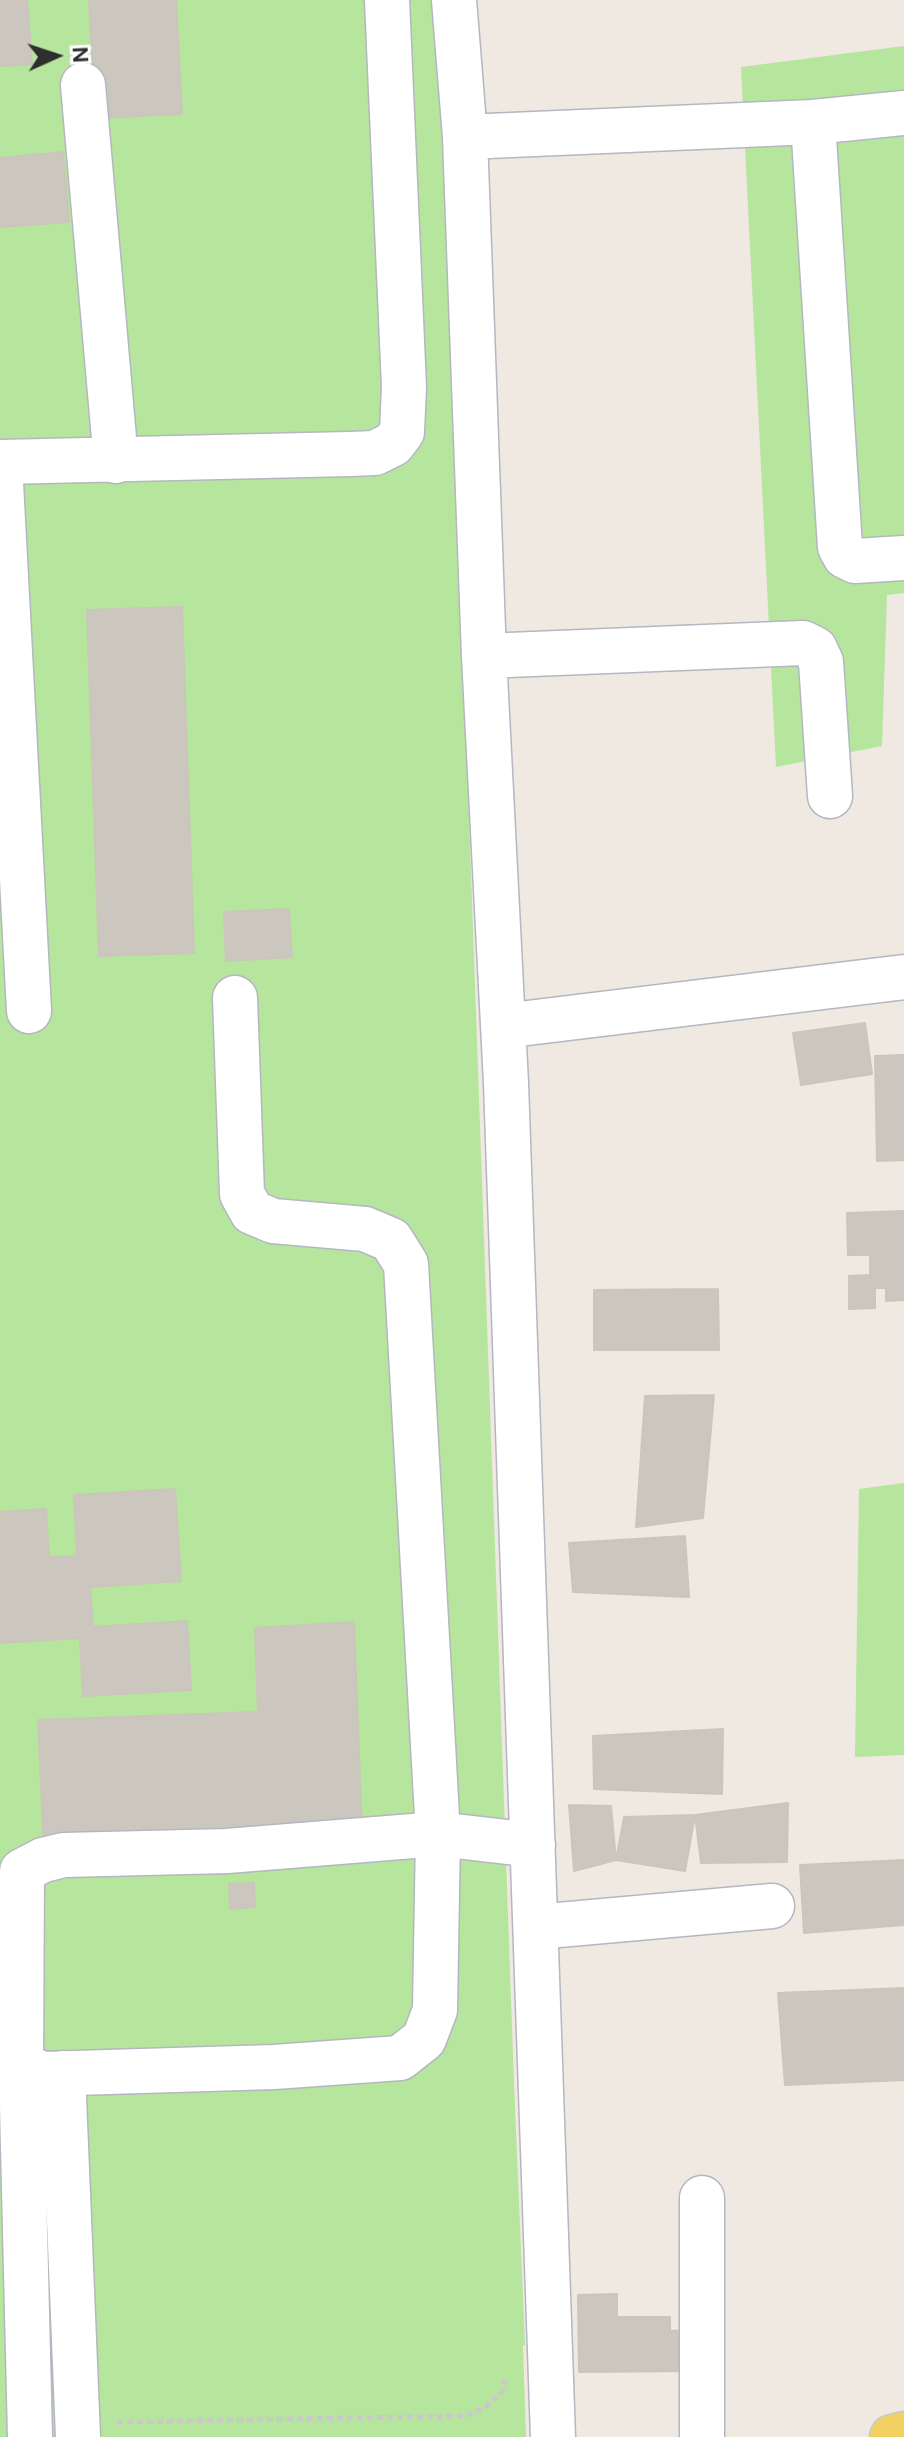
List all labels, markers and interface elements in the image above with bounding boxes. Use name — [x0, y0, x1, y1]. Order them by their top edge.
north arrow — [16, 16, 96, 96]
text: N — [66, 46, 95, 63]

